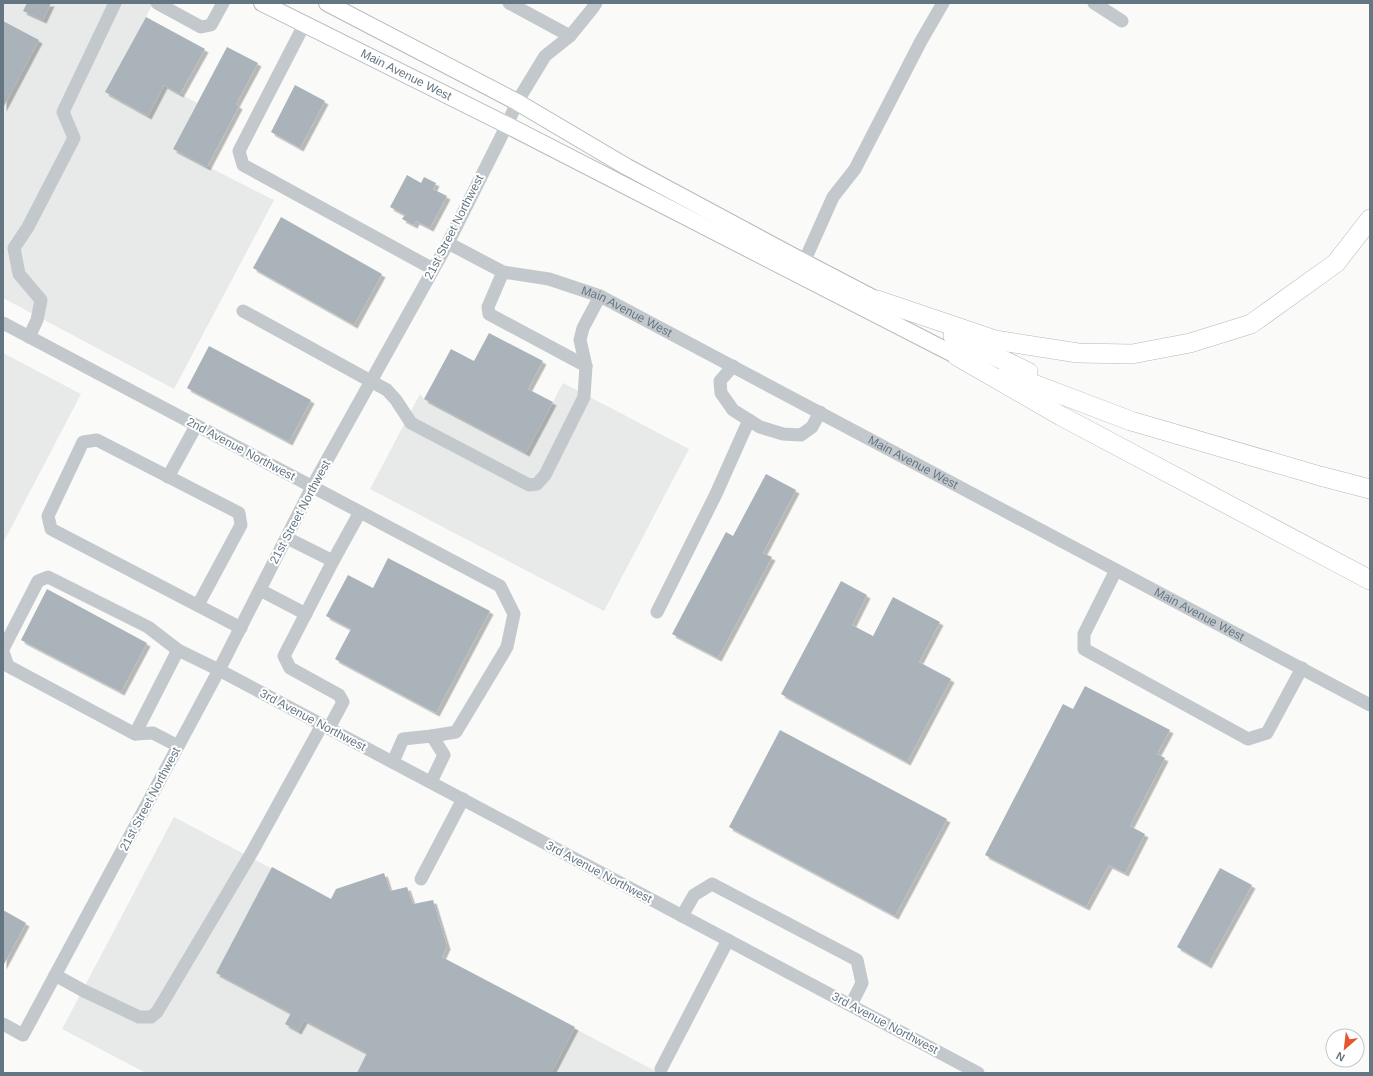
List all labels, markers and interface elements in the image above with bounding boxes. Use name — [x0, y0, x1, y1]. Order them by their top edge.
street label: Main Avenue West — [358, 46, 454, 104]
street label: 21st Street Northwest — [422, 172, 487, 282]
street label: Main Avenue West — [579, 283, 675, 340]
street label: 2nd Avenue Northwest — [185, 415, 298, 484]
street label: Main Avenue West — [866, 433, 961, 492]
street label: 21st Street Northwest — [267, 457, 334, 566]
street label: Main Avenue West — [1152, 585, 1247, 644]
street label: 3rd Avenue Northwest — [258, 686, 369, 754]
street label: 21st Street Northwest — [117, 744, 184, 853]
street label: 3rd Avenue Northwest — [544, 838, 655, 906]
street label: 3rd Avenue Northwest — [830, 989, 941, 1057]
north arrow — [1325, 1028, 1365, 1068]
text: N — [1334, 1050, 1347, 1064]

